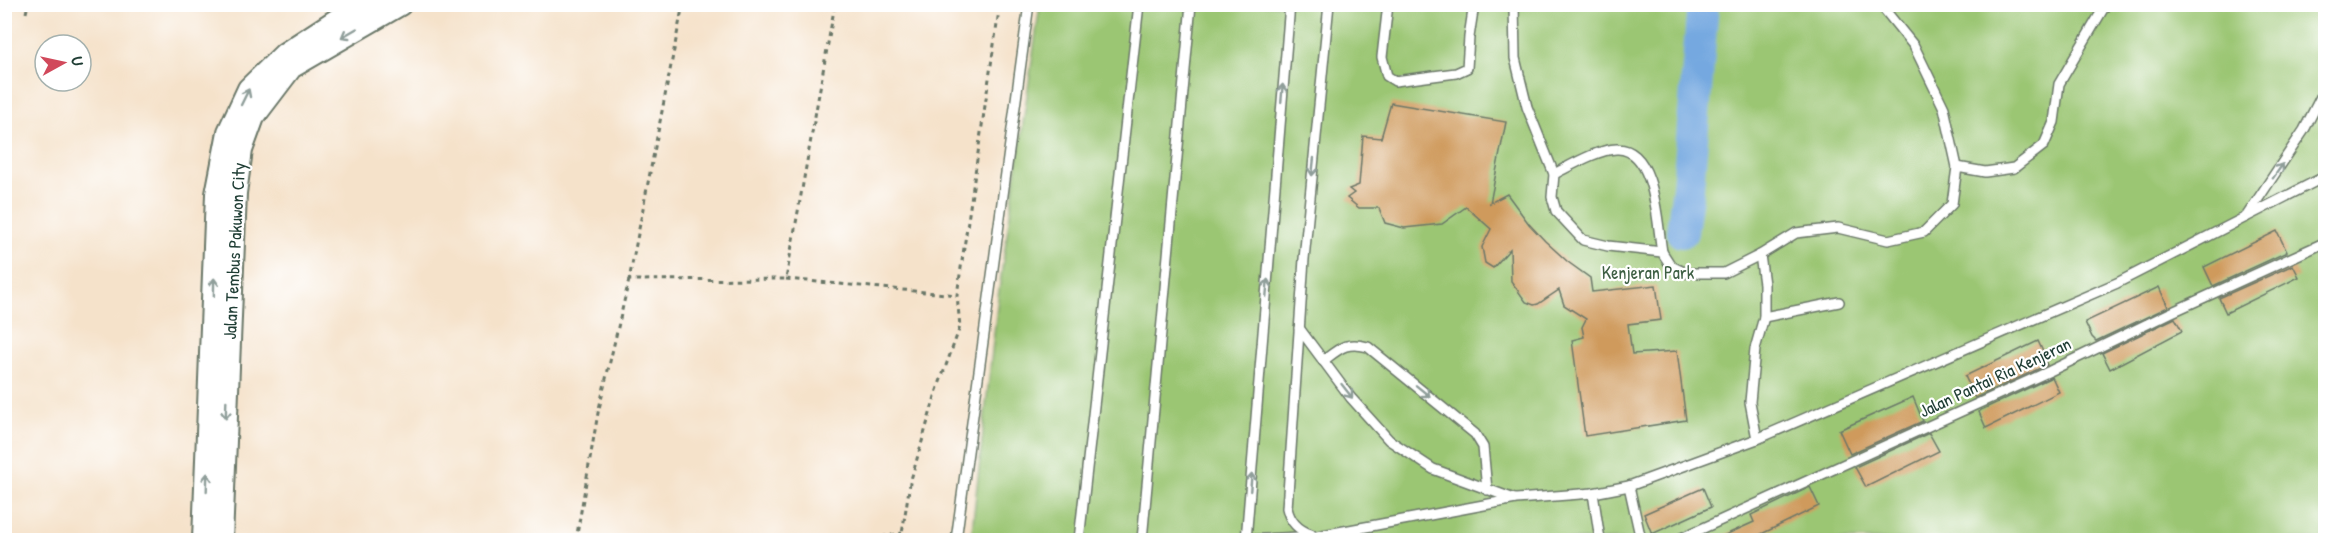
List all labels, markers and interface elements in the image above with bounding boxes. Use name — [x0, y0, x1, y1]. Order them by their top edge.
one-way arrow — [341, 28, 358, 40]
north arrow — [33, 33, 93, 93]
text: U — [66, 55, 89, 67]
one-way arrow — [1277, 84, 1288, 104]
one-way arrow — [240, 88, 252, 106]
one-way arrow — [1307, 157, 1318, 177]
street label: Jalan Tembus Pakuwon City — [217, 161, 251, 340]
one-way arrow — [2272, 163, 2284, 179]
park label: Kenjeran Park — [1602, 260, 1695, 285]
one-way arrow — [208, 278, 219, 298]
one-way arrow — [1261, 278, 1272, 298]
street label: Jalan Pantai Ria Kenjeran — [1915, 331, 2075, 423]
one-way arrow — [1340, 383, 1353, 399]
one-way arrow — [1415, 384, 1431, 397]
one-way arrow — [220, 400, 231, 420]
one-way arrow — [201, 473, 212, 493]
one-way arrow — [1246, 473, 1257, 493]

